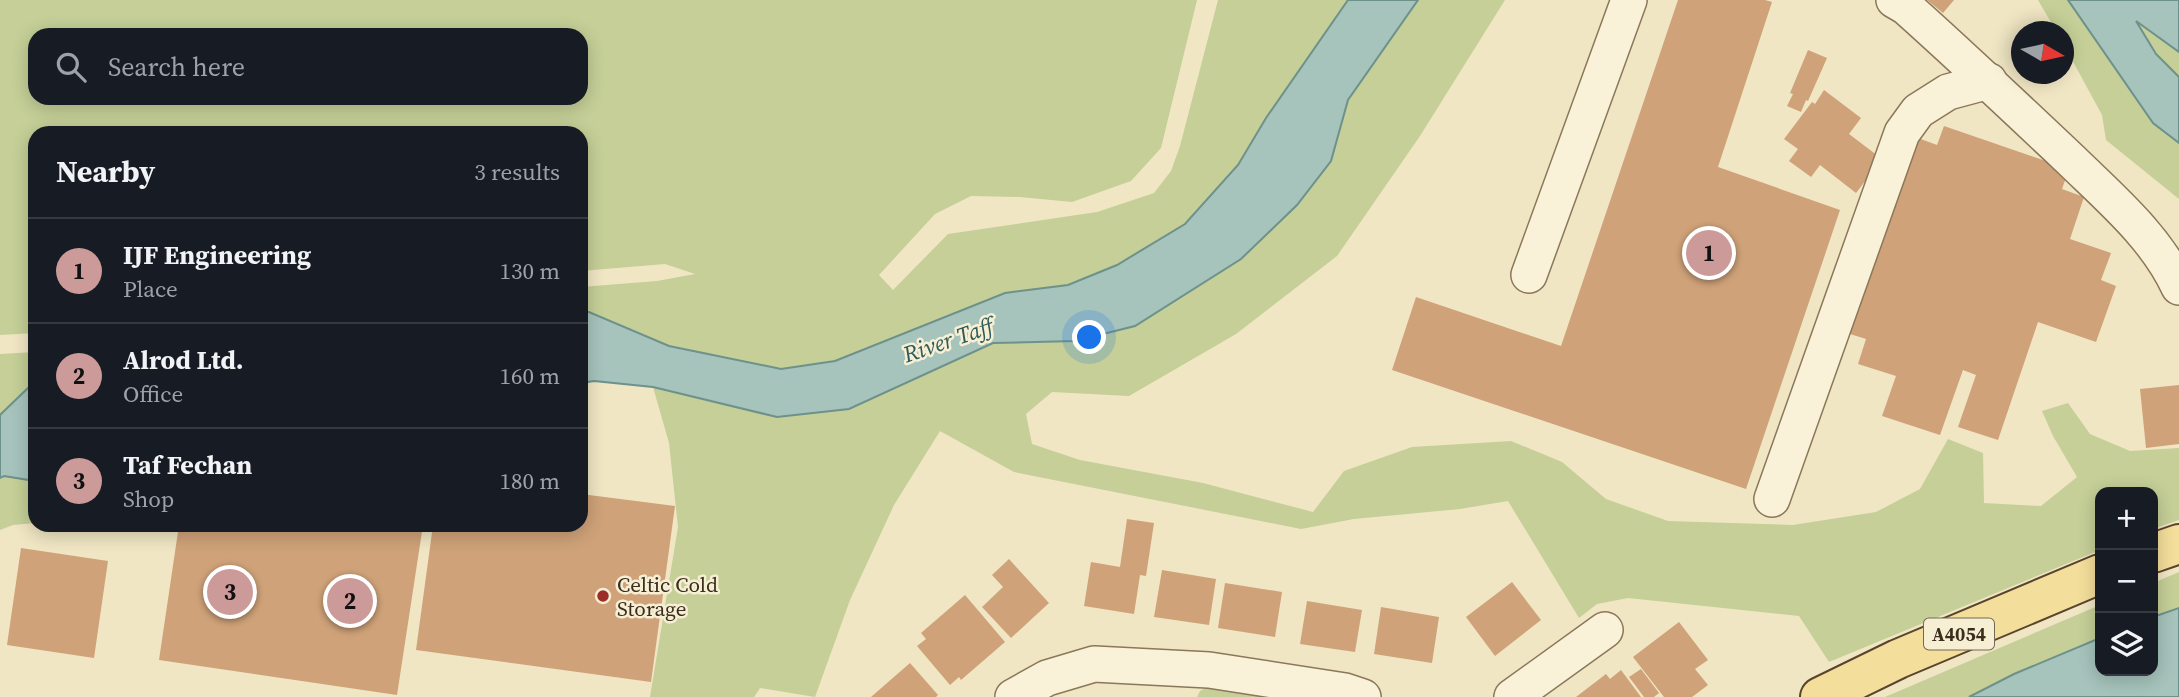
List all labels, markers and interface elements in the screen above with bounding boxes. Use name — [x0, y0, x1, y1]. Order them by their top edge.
north arrow — [2011, 21, 2074, 84]
search box — [28, 28, 588, 105]
icon: search — [52, 48, 90, 86]
text: Search here — [108, 49, 245, 85]
text: Nearby — [56, 151, 155, 192]
text: 3 results — [474, 156, 560, 188]
pin: 1 — [1686, 227, 1732, 279]
text: IJF Engineering — [123, 237, 311, 273]
text: 1 — [73, 255, 85, 287]
text: 130 m — [499, 255, 560, 287]
text: Place — [123, 273, 178, 305]
water label: River Taff — [898, 308, 1002, 371]
your location — [1072, 320, 1106, 354]
text: Alrod Ltd. — [123, 342, 244, 378]
text: 2 — [73, 360, 85, 392]
text: 160 m — [499, 360, 560, 392]
text: Office — [123, 378, 183, 410]
text: Taf Fechan — [123, 447, 252, 483]
text: 3 — [73, 465, 85, 497]
text: 180 m — [499, 465, 560, 497]
text: Shop — [123, 483, 174, 515]
map controls — [2095, 487, 2158, 676]
button: + — [2095, 487, 2158, 550]
button: − — [2095, 550, 2158, 613]
pin: 3 — [207, 566, 253, 618]
place label: Celtic Cold Storage — [617, 570, 718, 623]
pin: 2 — [327, 575, 373, 627]
marker: Celtic Cold Storage — [595, 588, 611, 604]
button: layers — [2095, 613, 2158, 676]
road number: A4054 — [1924, 618, 1994, 650]

